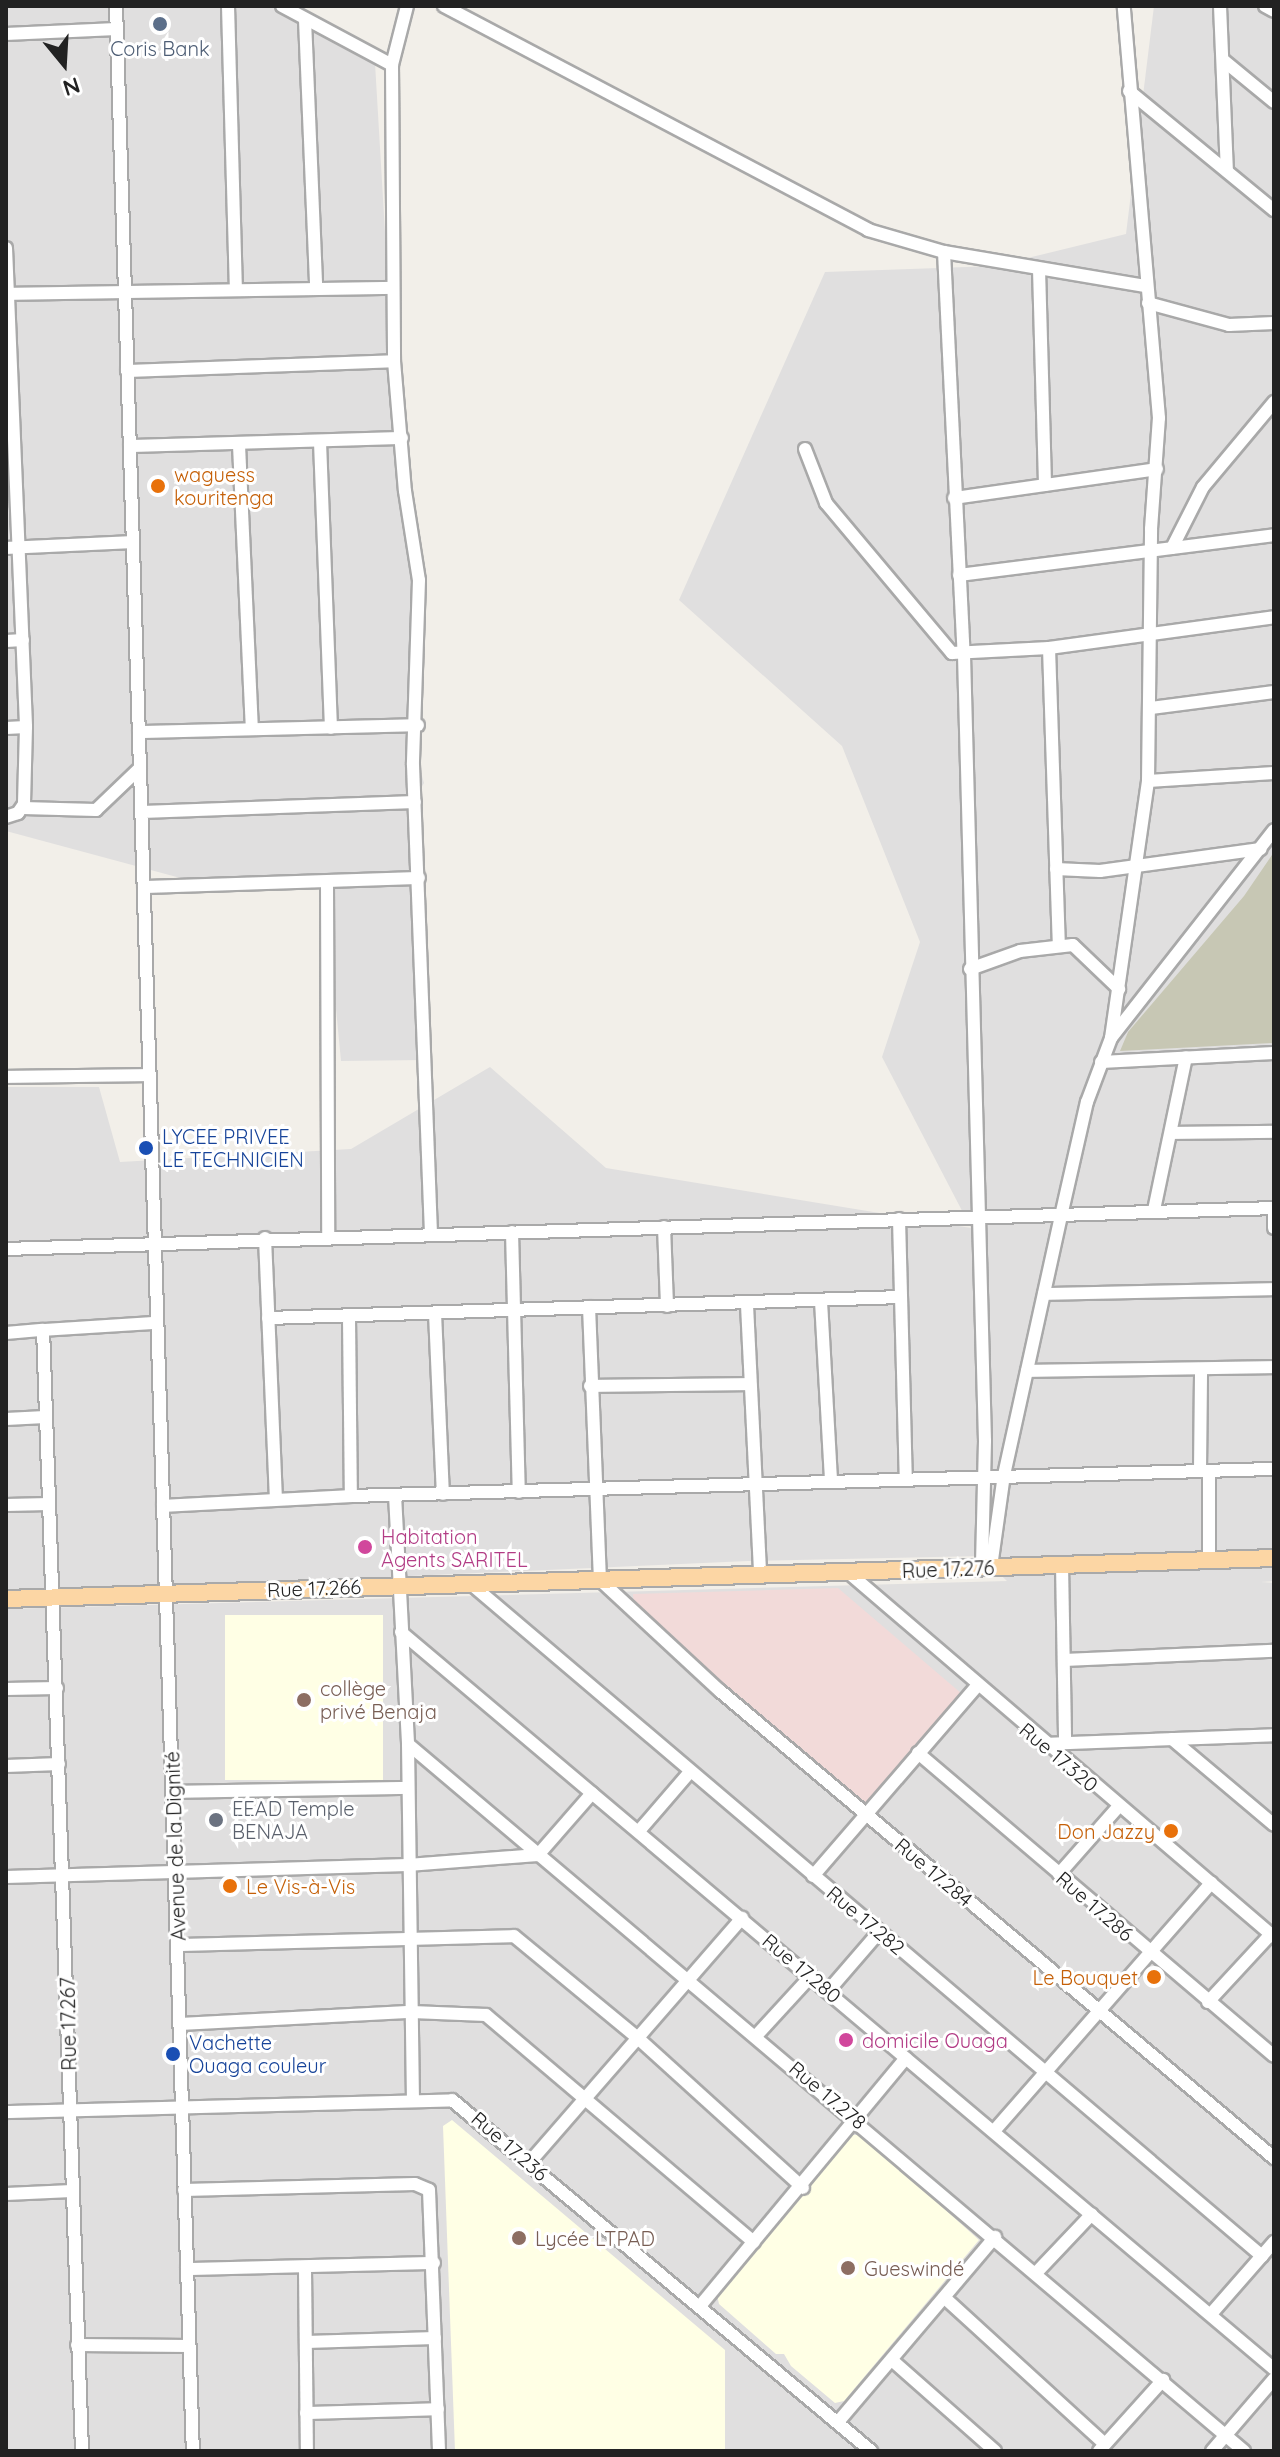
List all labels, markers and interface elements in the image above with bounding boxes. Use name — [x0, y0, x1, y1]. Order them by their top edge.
marker: Coris Bank — [151, 15, 169, 33]
north arrow — [24, 24, 104, 104]
place label: Coris Bank — [110, 36, 210, 60]
text: N — [59, 71, 83, 103]
place label: waguess kouritenga — [174, 462, 274, 509]
marker: waguess kouritenga — [149, 477, 167, 495]
place label: LYCEE PRIVEE LE TECHNICIEN — [162, 1124, 304, 1171]
marker: LYCEE PRIVEE LE TECHNICIEN — [137, 1139, 155, 1157]
place label: Habitation Agents SARITEL — [381, 1524, 528, 1571]
marker: Habitation Agents SARITEL — [356, 1538, 374, 1556]
street label: Rue 17.276 — [901, 1555, 995, 1583]
street label: Rue 17.266 — [267, 1574, 361, 1602]
place label: collège privé Benaja — [320, 1676, 437, 1723]
marker: collège privé Benaja — [295, 1691, 313, 1709]
street label: Rue 17.320 — [1015, 1717, 1103, 1797]
street label: Avenue de la Dignité — [160, 1751, 190, 1941]
place label: EEAD Temple BENAJA — [232, 1796, 355, 1843]
marker: EEAD Temple BENAJA — [207, 1811, 225, 1829]
place label: Don Jazzy — [1057, 1819, 1155, 1843]
marker: Don Jazzy — [1162, 1822, 1180, 1840]
street label: Rue 17.284 — [890, 1833, 978, 1911]
street label: Rue 17.286 — [1052, 1866, 1138, 1946]
place label: Le Vis-à-Vis — [246, 1874, 355, 1898]
marker: Le Vis-à-Vis — [221, 1877, 239, 1895]
street label: Rue 17.282 — [822, 1880, 910, 1960]
street label: Rue 17.280 — [758, 1928, 846, 2008]
place label: Le Bouquet — [1033, 1965, 1138, 1989]
marker: Le Bouquet — [1145, 1968, 1163, 1986]
street label: Rue 17.267 — [55, 1977, 81, 2071]
place label: domicile Ouaga — [862, 2028, 1008, 2052]
place label: Vachette Ouaga couleur — [189, 2030, 326, 2077]
marker: domicile Ouaga — [837, 2031, 855, 2049]
marker: Vachette Ouaga couleur — [164, 2045, 182, 2063]
street label: Rue 17.278 — [785, 2056, 871, 2134]
street label: Rue 17.236 — [467, 2106, 553, 2186]
place label: Lycée LTPAD — [535, 2226, 655, 2250]
marker: Lycée LTPAD — [510, 2229, 528, 2247]
place label: Gueswindé — [864, 2256, 964, 2280]
marker: Gueswindé — [839, 2259, 857, 2277]

